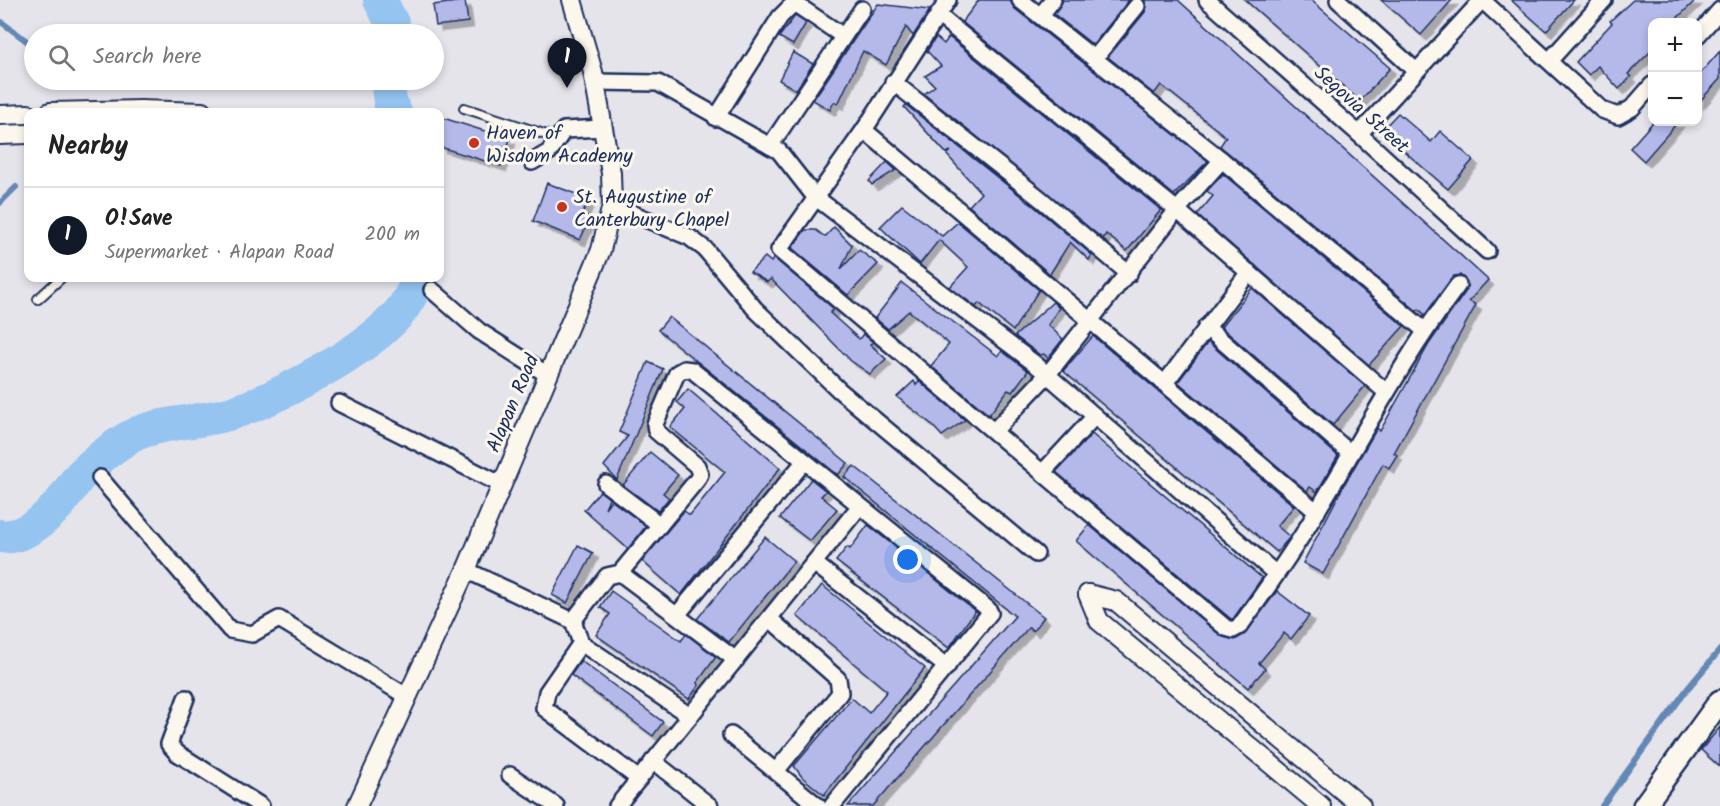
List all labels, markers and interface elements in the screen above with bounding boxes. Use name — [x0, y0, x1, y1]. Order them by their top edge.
map controls — [1648, 18, 1702, 126]
button: + — [1648, 18, 1702, 72]
search box — [24, 24, 444, 90]
pin: 1 — [548, 38, 586, 88]
text: Search here — [93, 40, 201, 75]
icon: search — [45, 41, 78, 74]
street label: Segovia Street — [1306, 59, 1416, 163]
button: − — [1648, 72, 1702, 126]
place label: Haven of Wisdom Academy — [486, 118, 633, 173]
text: Nearby — [48, 126, 128, 168]
marker: Haven of Wisdom Academy — [467, 136, 481, 150]
place label: St. Augustine of Canterbury Chapel — [574, 182, 729, 237]
marker: St. Augustine of Canterbury Chapel — [555, 200, 569, 214]
text: O!Save — [105, 202, 173, 237]
text: 1 — [64, 219, 71, 251]
text: 200 m — [364, 219, 420, 251]
text: Supermarket · Alapan Road — [105, 237, 333, 269]
street label: Alapan Road — [479, 349, 549, 458]
your location — [893, 545, 922, 574]

